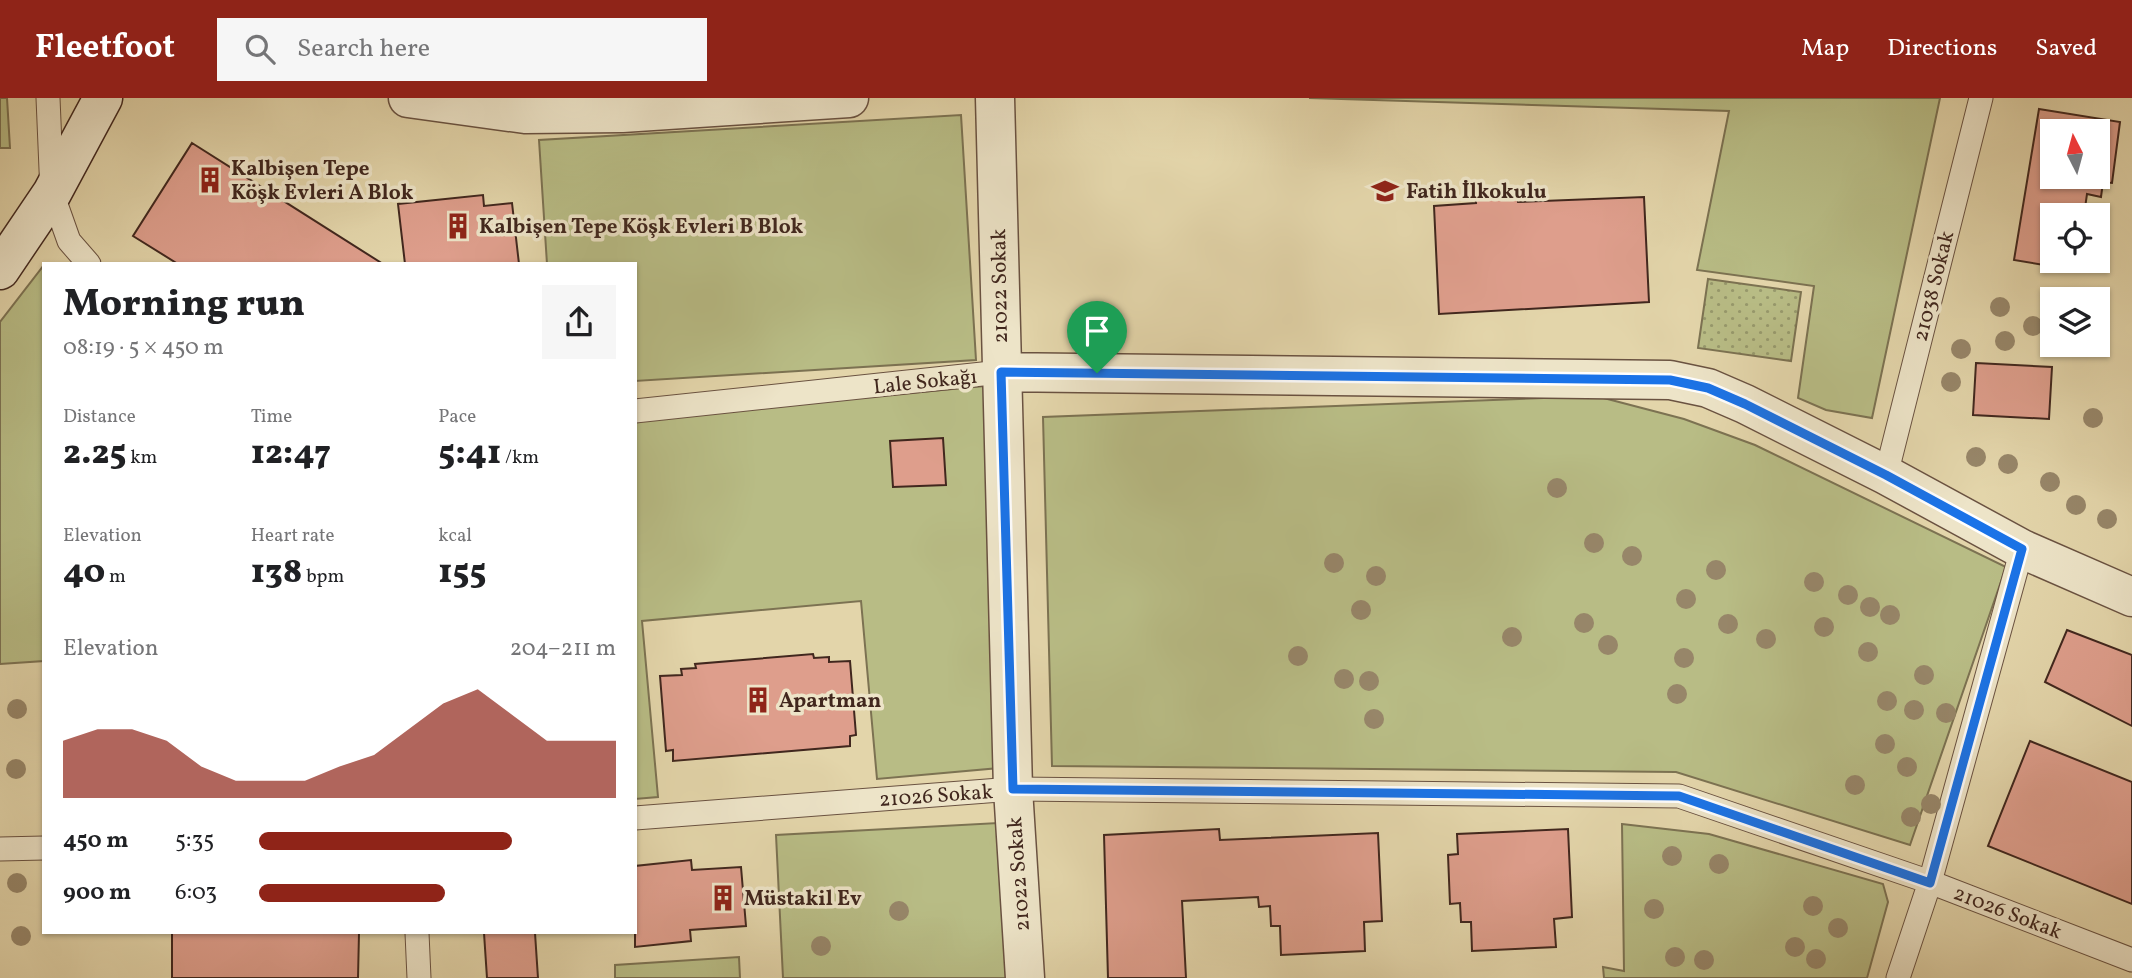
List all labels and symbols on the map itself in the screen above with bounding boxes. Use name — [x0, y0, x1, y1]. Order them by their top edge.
north arrow — [2040, 119, 2110, 189]
place label: Kalbişen Tepe Köşk Evleri A Blok — [231, 155, 414, 208]
building icon: Kalbişen Tepe Köşk Evleri A Blok — [195, 165, 225, 195]
school or university icon: Fatih İlkokulu — [1370, 176, 1400, 206]
place label: Fatih İlkokulu — [1406, 178, 1547, 207]
building icon: Kalbişen Tepe Köşk Evleri B Blok — [443, 211, 473, 241]
place label: Kalbişen Tepe Köşk Evleri B Blok — [479, 213, 804, 242]
street label: 21038 Sokak — [1907, 227, 1962, 345]
street label: 21022 Sokak — [985, 228, 1016, 344]
pin — [1067, 301, 1127, 373]
street label: Lale Sokağı — [872, 363, 978, 402]
building icon: Apartman — [743, 685, 773, 715]
place label: Apartman — [779, 687, 881, 716]
street label: 21026 Sokak — [878, 778, 995, 815]
street label: 21022 Sokak — [1001, 815, 1038, 932]
street label: 21026 Sokak — [1949, 879, 2066, 948]
building icon: Müstakil Ev — [708, 883, 738, 913]
place label: Müstakil Ev — [744, 885, 862, 914]

